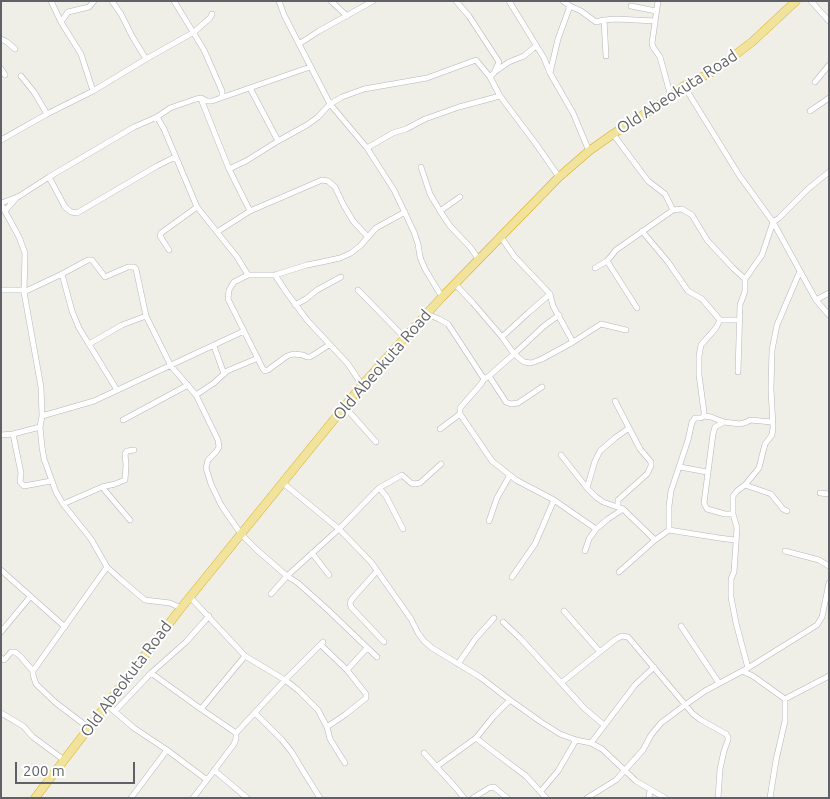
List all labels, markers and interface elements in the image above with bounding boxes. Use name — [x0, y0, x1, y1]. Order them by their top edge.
street label: Old Abeokuta Road — [613, 46, 741, 138]
street label: Old Abeokuta Road — [329, 306, 435, 424]
street label: Old Abeokuta Road — [76, 617, 176, 741]
scale bar — [18, 752, 138, 784]
text: 200 m — [23, 762, 65, 779]

